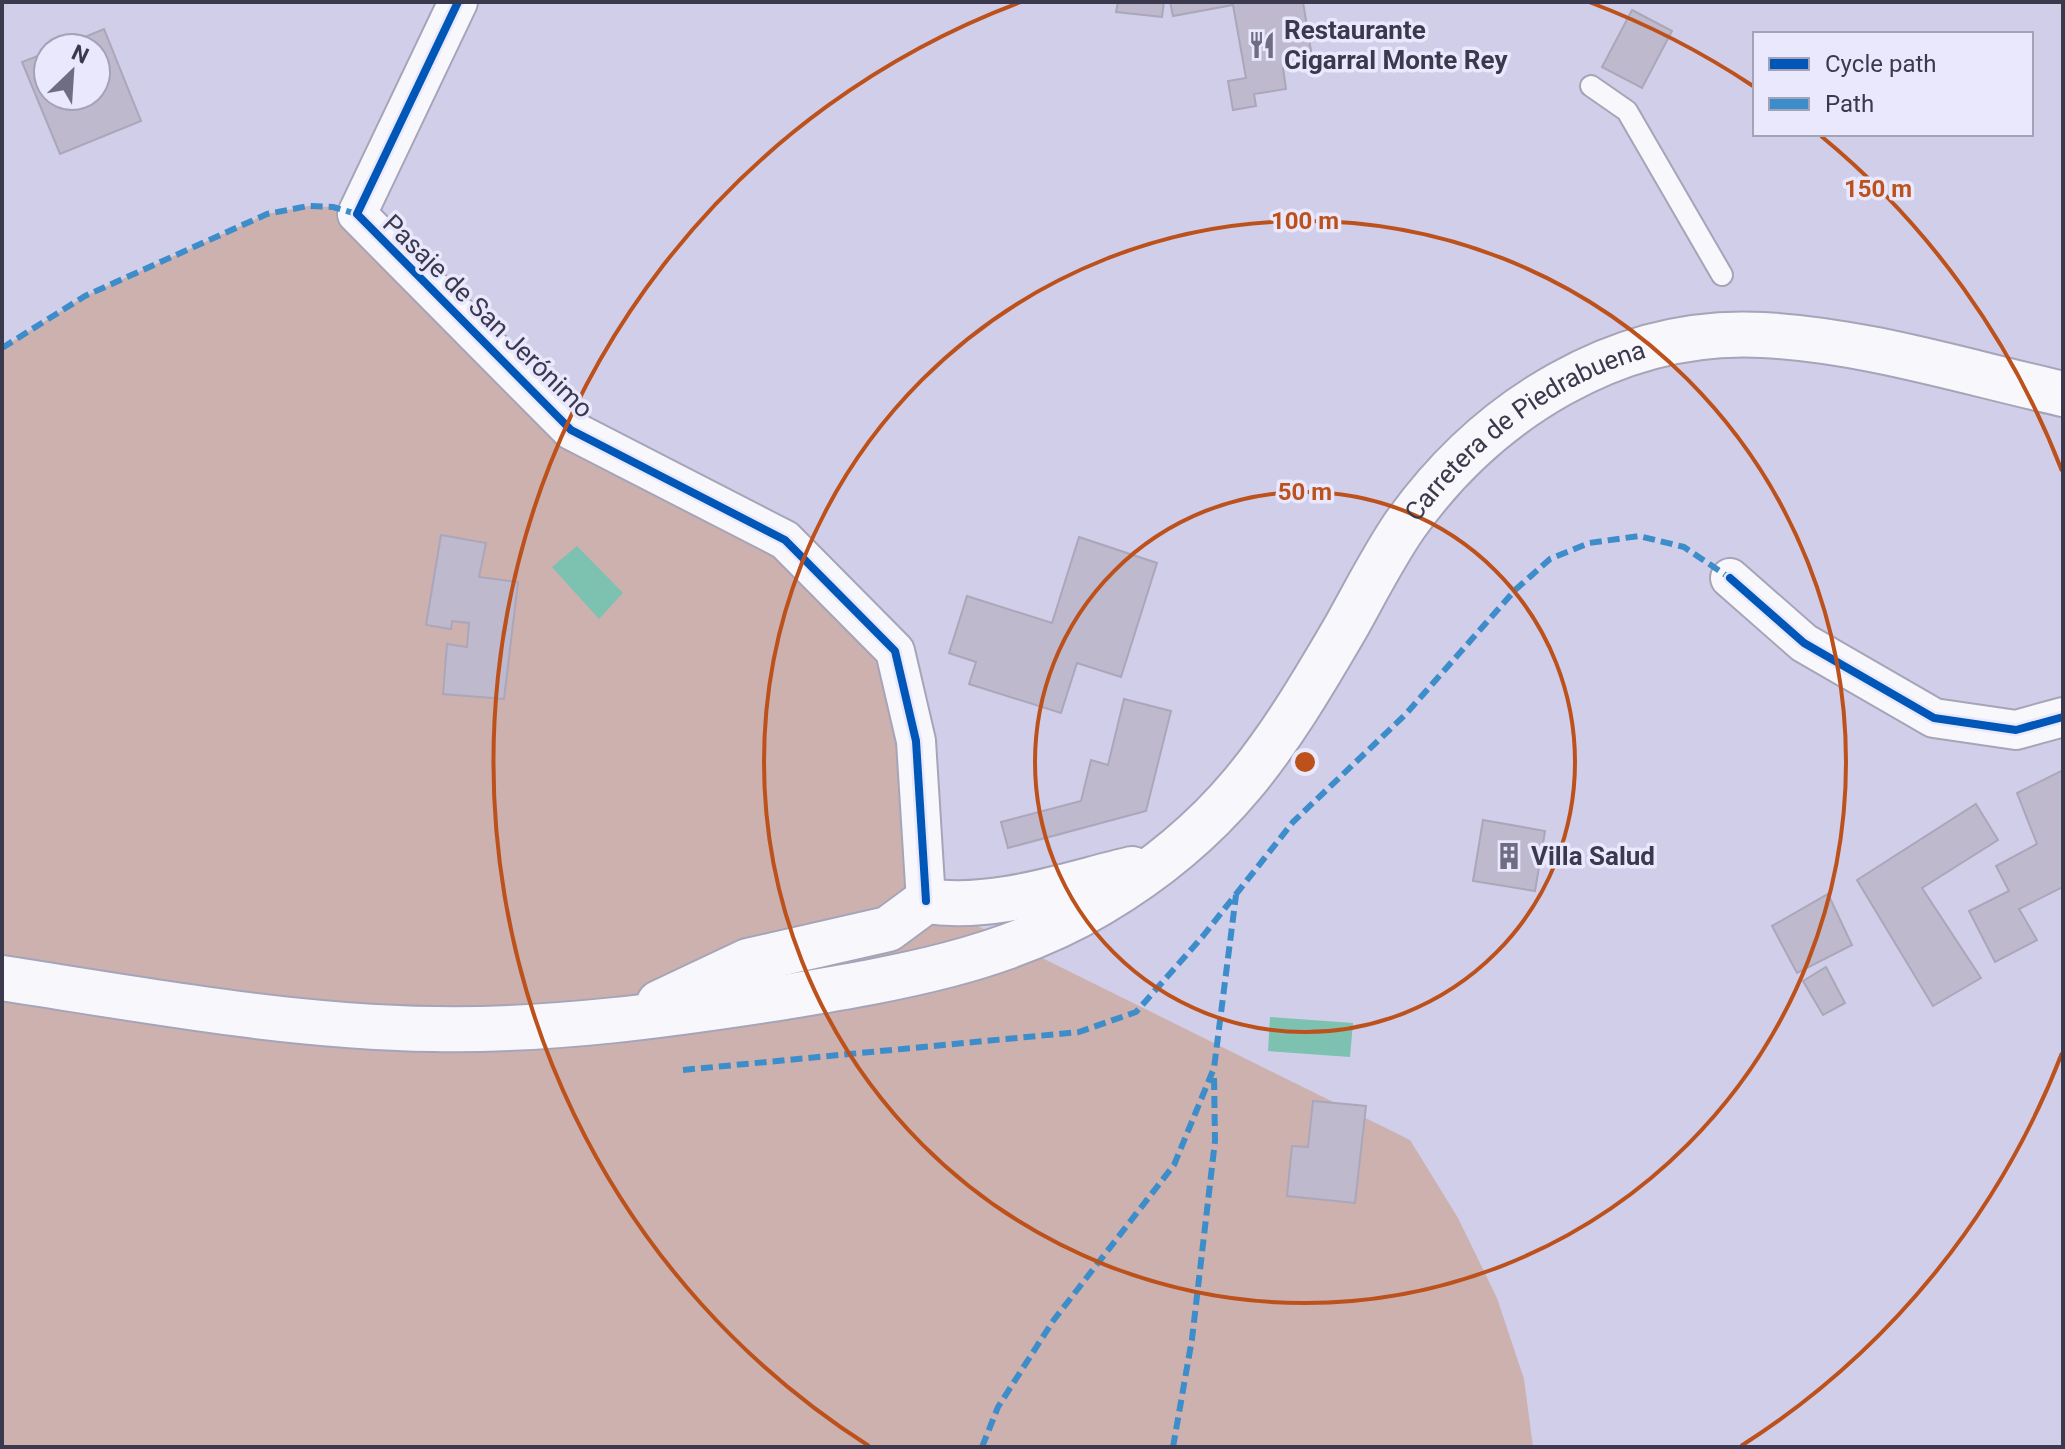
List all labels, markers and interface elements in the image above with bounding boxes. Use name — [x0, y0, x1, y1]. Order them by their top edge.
place label: Restaurante Cigarral Monte Rey — [1284, 15, 1508, 75]
restaurant icon: Restaurante Cigarral Monte Rey — [1247, 30, 1277, 60]
north arrow — [32, 32, 112, 112]
legend — [1753, 32, 2033, 136]
text: N — [68, 40, 93, 69]
text: Cycle path — [1825, 50, 1937, 78]
text: Path — [1825, 90, 1874, 118]
text: 150 m — [1844, 175, 1912, 203]
text: 100 m — [1271, 207, 1339, 235]
street label: Pasaje de San Jerónimo — [377, 208, 599, 424]
street label: Carretera de Piedrabuena — [1399, 334, 1649, 527]
text: 50 m — [1278, 478, 1332, 506]
centre of rings — [1291, 748, 1319, 776]
building icon: Villa Salud — [1494, 841, 1524, 871]
place label: Villa Salud — [1531, 841, 1655, 871]

